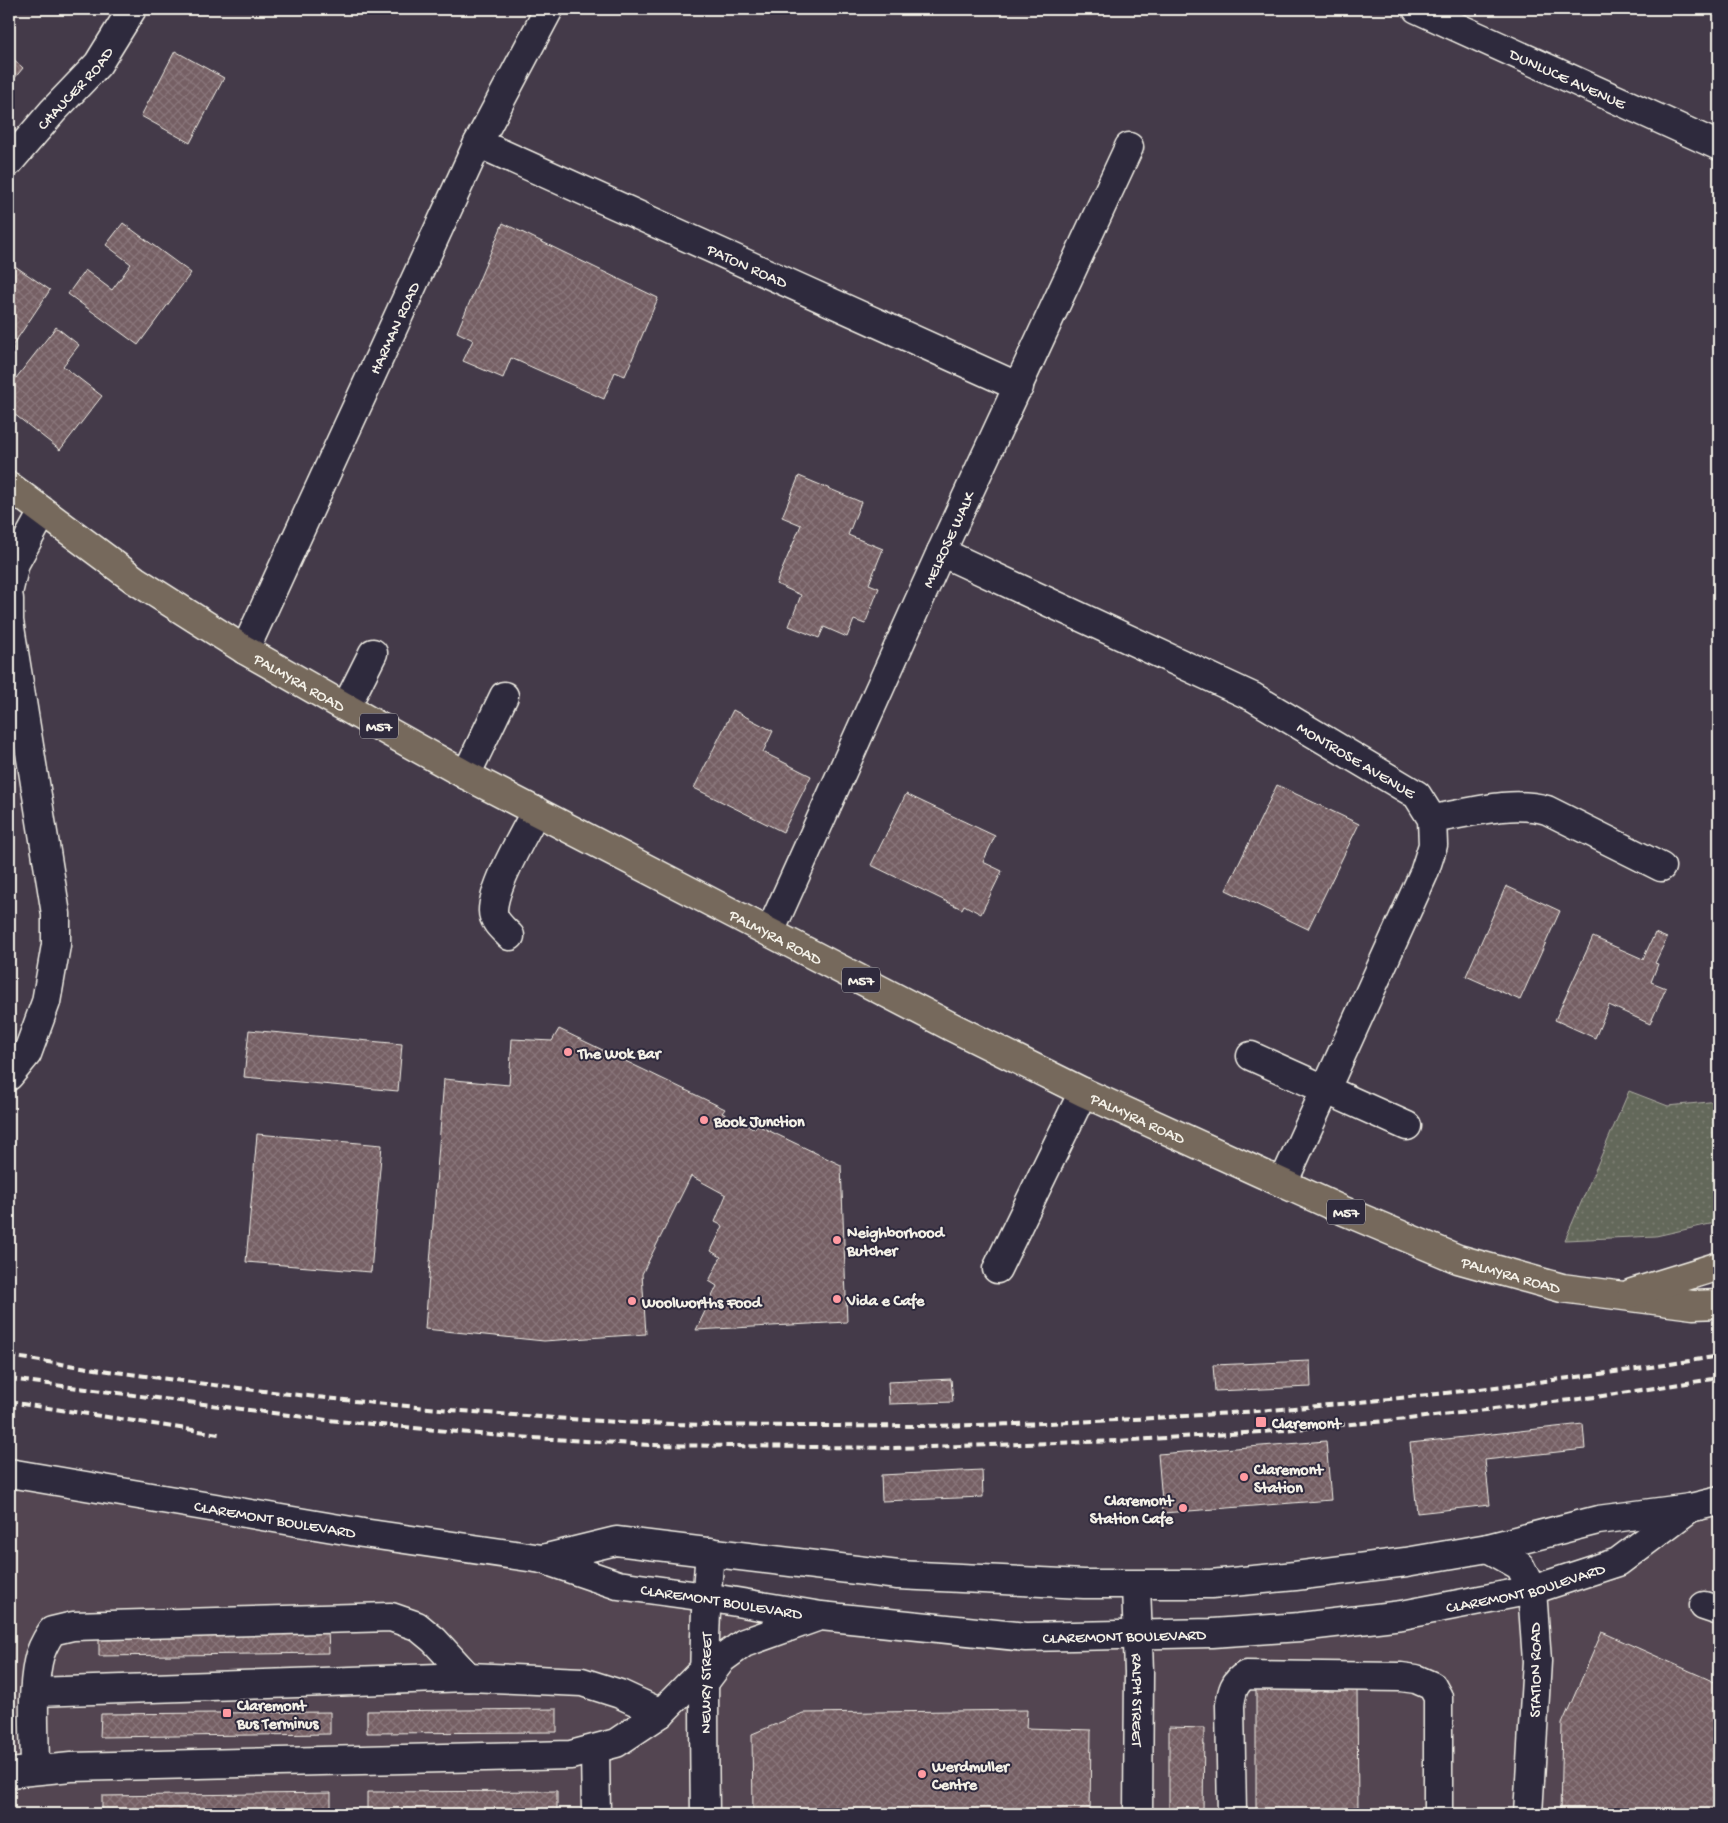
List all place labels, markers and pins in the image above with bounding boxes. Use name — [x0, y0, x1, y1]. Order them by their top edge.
marker: The Wok Bar — [562, 1046, 574, 1058]
place label: The Wok Bar — [576, 1046, 663, 1065]
marker: Book Junction — [698, 1114, 710, 1126]
place label: Book Junction — [713, 1114, 805, 1133]
place label: Neighborhood Butcher — [846, 1225, 945, 1262]
marker: Neighborhood Butcher — [831, 1234, 843, 1246]
place label: Vida e Cafe — [846, 1292, 925, 1312]
marker: Vida e Cafe — [831, 1293, 843, 1305]
marker: Woolworths Food — [626, 1295, 638, 1307]
place label: Woolworths Food — [641, 1295, 763, 1314]
marker: Claremont — [1254, 1415, 1268, 1429]
place label: Claremont — [1271, 1416, 1342, 1435]
place label: Claremont Station — [1253, 1462, 1324, 1499]
marker: Claremont Station — [1238, 1471, 1250, 1483]
place label: Claremont Station Cafe — [1090, 1493, 1174, 1530]
marker: Claremont Station Cafe — [1177, 1502, 1189, 1514]
place label: Claremont Bus Terminus — [236, 1698, 319, 1735]
marker: Claremont Bus Terminus — [221, 1707, 233, 1719]
place label: Werdmuller Centre — [931, 1759, 1011, 1796]
marker: Werdmuller Centre — [916, 1768, 928, 1780]

